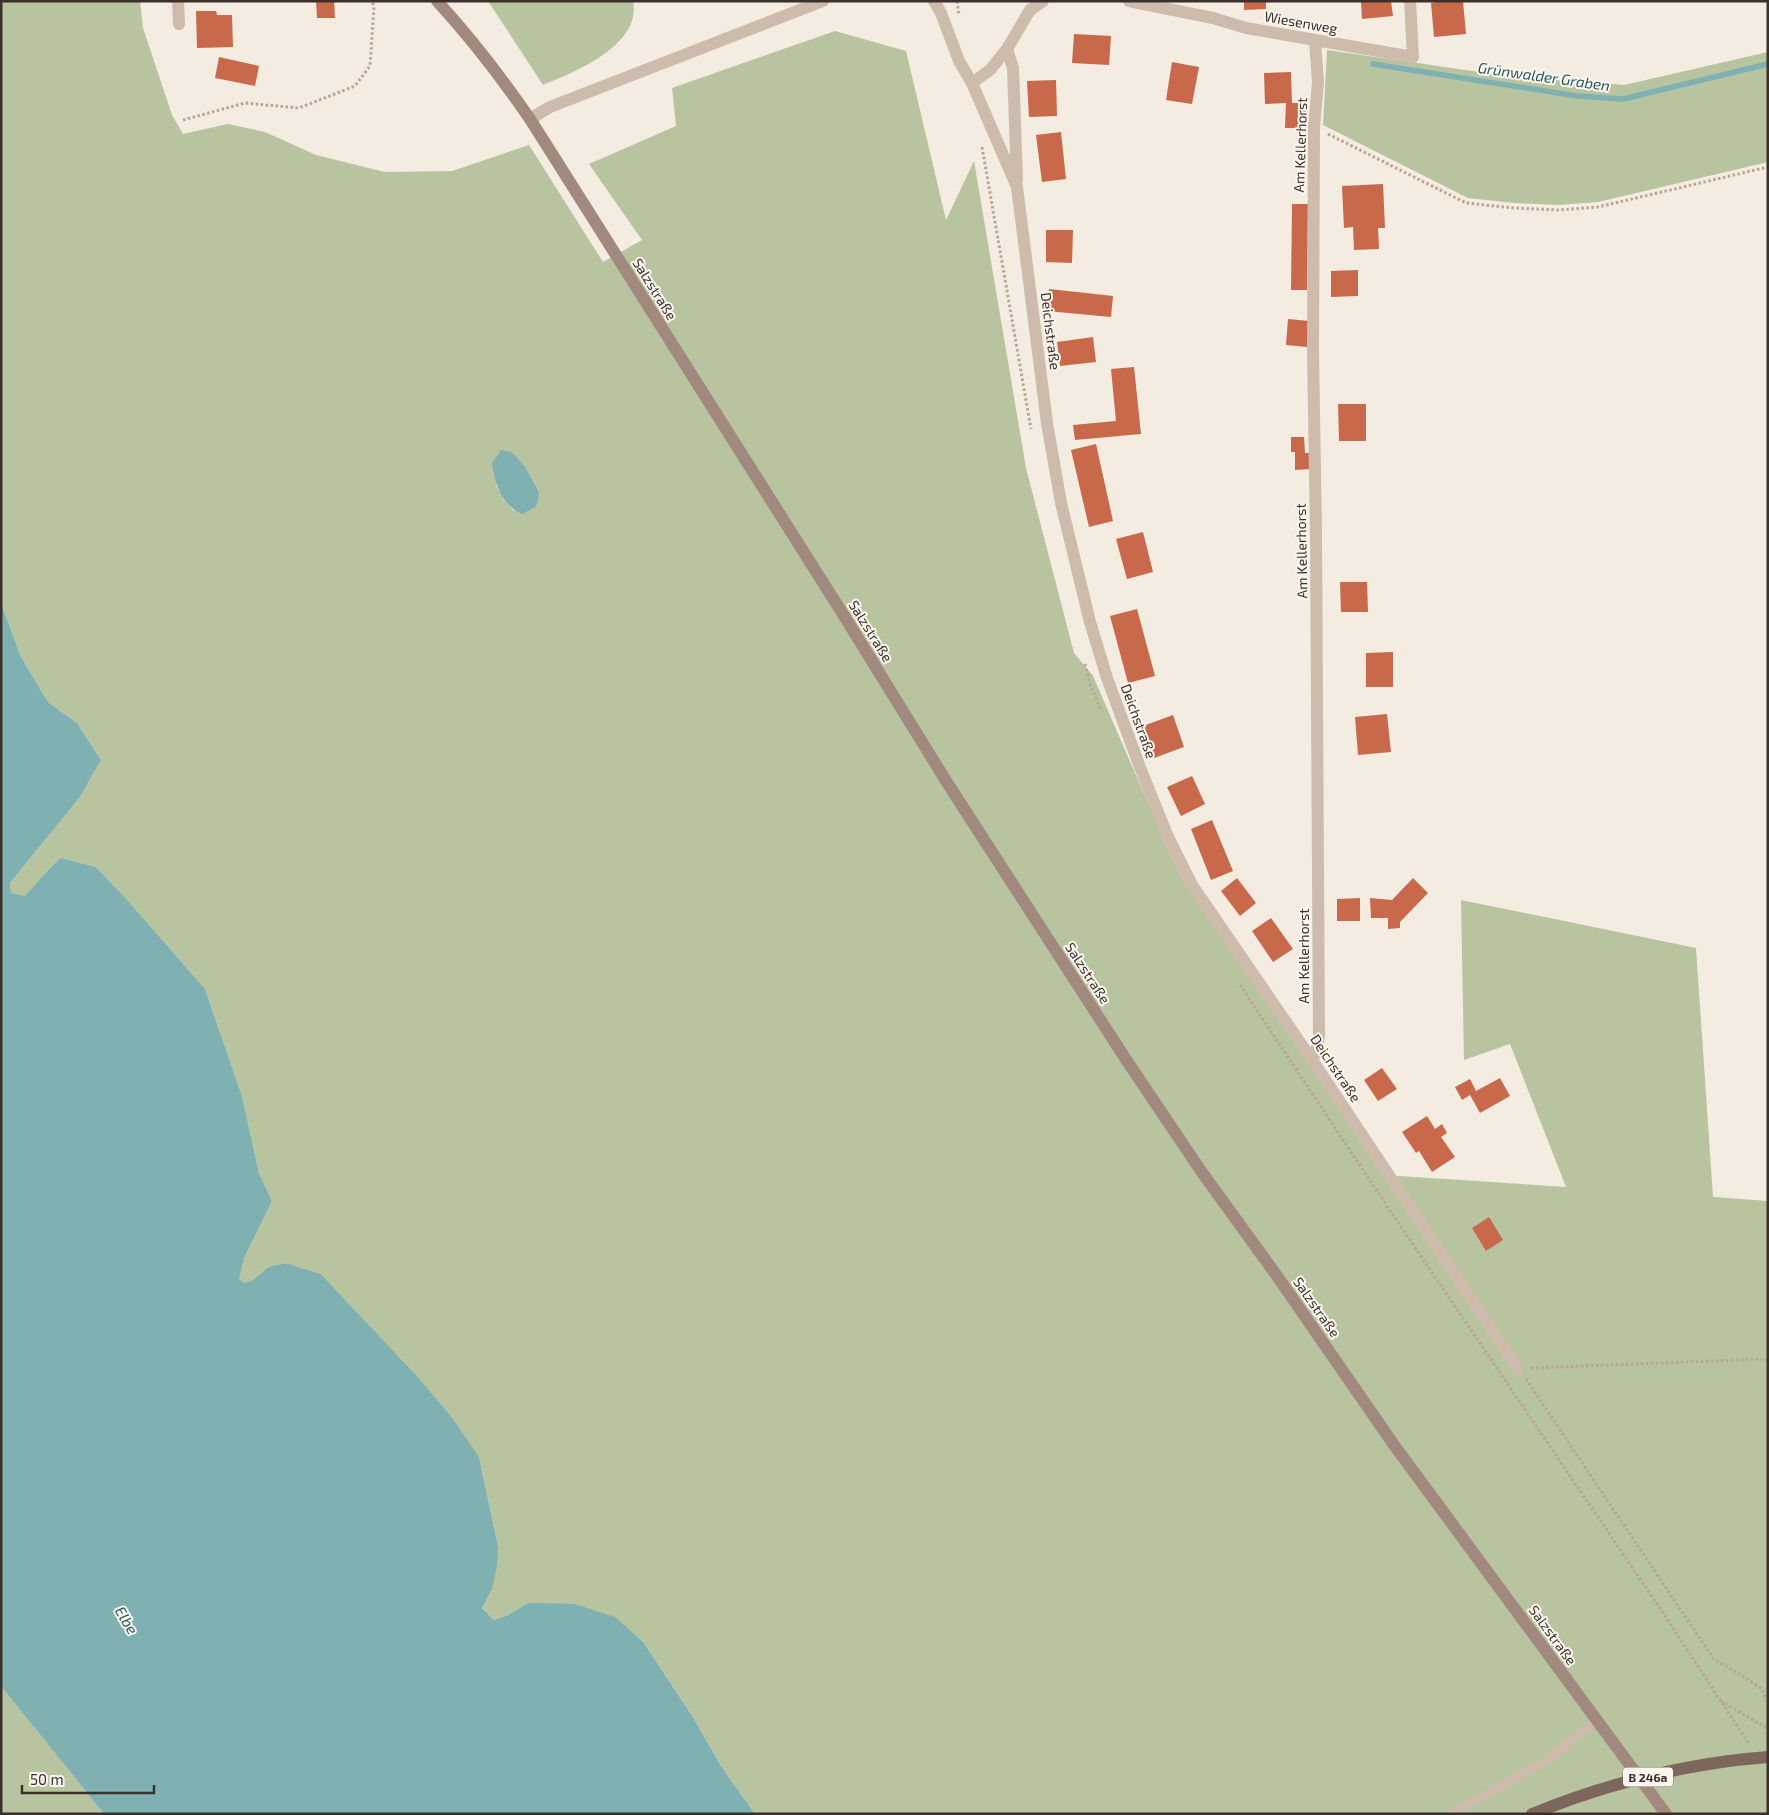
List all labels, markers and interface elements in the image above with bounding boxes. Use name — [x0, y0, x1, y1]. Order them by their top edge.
street label: Wiesenweg — [1263, 7, 1339, 37]
water label: Grünwalder Graben — [1477, 58, 1611, 94]
street label: Am Kellerhorst — [1290, 97, 1310, 193]
street label: Salzstraße — [629, 255, 681, 323]
street label: Deichstraße — [1038, 291, 1064, 371]
street label: Am Kellerhorst — [1292, 503, 1310, 599]
street label: Salzstraße — [845, 597, 897, 665]
street label: Deichstraße — [1118, 681, 1160, 761]
street label: Am Kellerhorst — [1295, 908, 1312, 1004]
street label: Salzstraße — [1062, 939, 1114, 1007]
street label: Deichstraße — [1307, 1031, 1365, 1105]
street label: Salzstraße — [1290, 1274, 1344, 1340]
street label: Salzstraße — [1526, 1602, 1580, 1668]
water label: Elbe — [112, 1603, 142, 1637]
scale bar — [22, 1762, 155, 1794]
road number: B 246a — [1623, 1768, 1673, 1786]
text: 50 m — [30, 1770, 64, 1788]

